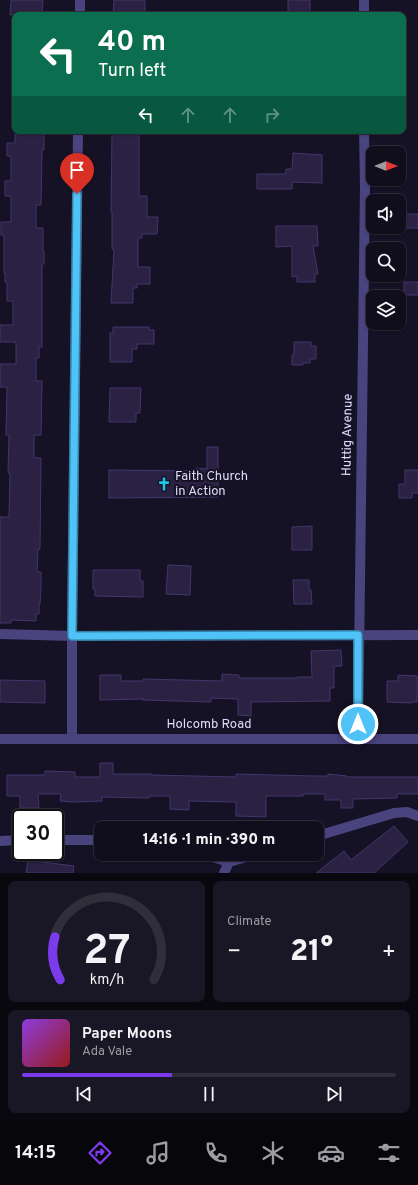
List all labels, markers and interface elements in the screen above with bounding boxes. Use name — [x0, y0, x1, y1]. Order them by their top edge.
text: 40 m — [98, 25, 166, 61]
icon: left — [32, 28, 84, 80]
text: Turn left — [98, 60, 166, 83]
icon: left — [135, 104, 157, 126]
icon: ahead — [177, 104, 199, 126]
icon: ahead — [219, 104, 241, 126]
icon: right — [261, 104, 283, 126]
north arrow — [366, 146, 406, 186]
map controls — [366, 146, 406, 330]
pin — [60, 153, 94, 194]
icon: arrive — [66, 159, 88, 181]
button: sound — [366, 194, 406, 234]
button: search — [366, 242, 406, 282]
button: layers — [366, 290, 406, 330]
street label: Huttig Avenue — [339, 394, 357, 476]
place label: Faith Church in Action — [175, 469, 248, 500]
church icon: Faith Church in Action — [156, 476, 172, 492]
position arrow — [337, 703, 379, 745]
street label: Holcomb Road — [166, 717, 252, 733]
speed limit sign: 30 — [12, 809, 64, 861]
text: 14:16 · 1 min · 390 m — [143, 831, 275, 850]
text: Climate — [227, 914, 272, 930]
text: 27 — [83, 925, 130, 978]
text: 21° — [290, 934, 333, 971]
text: − — [227, 939, 241, 966]
text: + — [382, 939, 396, 966]
text: km/h — [89, 970, 124, 988]
text: Paper Moons — [82, 1025, 172, 1044]
text: Ada Vale — [82, 1044, 132, 1060]
icon: previous — [73, 1083, 95, 1105]
icon: pause — [198, 1083, 220, 1105]
icon: next — [323, 1083, 345, 1105]
icon: directions — [86, 1139, 114, 1167]
icon: music — [144, 1139, 172, 1167]
icon: phone — [202, 1139, 230, 1167]
icon: climate — [259, 1139, 287, 1167]
icon: car — [317, 1139, 345, 1167]
icon: filters — [375, 1139, 403, 1167]
text: 14:15 — [15, 1142, 56, 1165]

